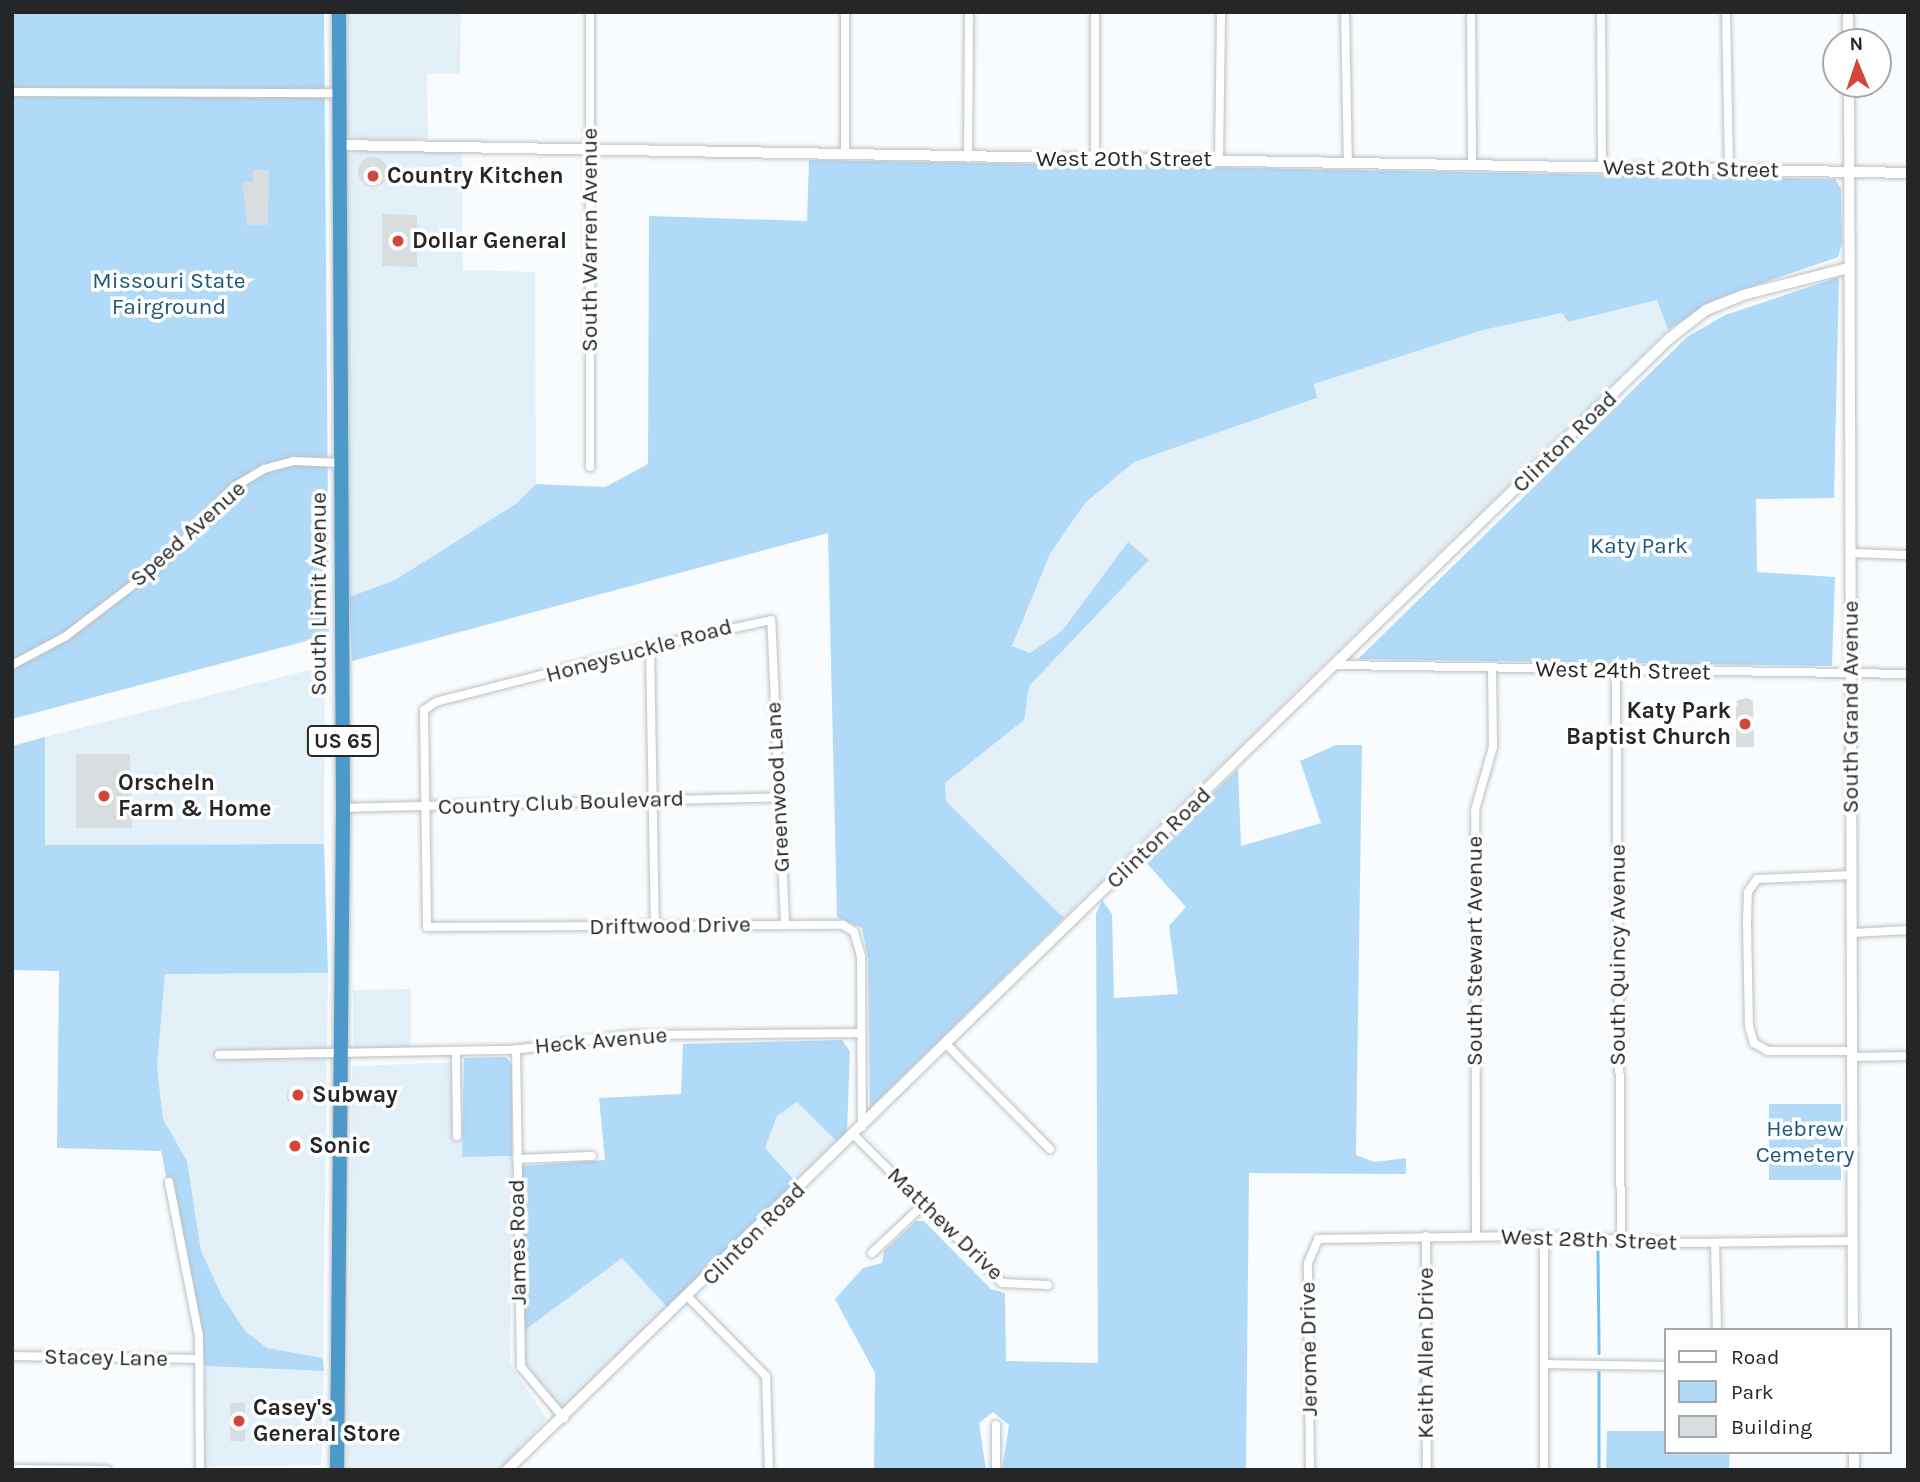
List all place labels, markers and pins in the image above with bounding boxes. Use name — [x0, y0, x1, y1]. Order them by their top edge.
place label: Country Kitchen — [387, 162, 564, 190]
marker: Country Kitchen — [365, 168, 381, 184]
place label: Dollar General — [412, 227, 567, 255]
marker: Dollar General — [390, 233, 406, 249]
place label: Katy Park Baptist Church — [1566, 697, 1731, 751]
marker: Katy Park Baptist Church — [1737, 716, 1753, 732]
place label: Orscheln Farm & Home — [118, 769, 271, 823]
marker: Orscheln Farm & Home — [96, 788, 112, 804]
place label: Subway — [312, 1081, 398, 1109]
marker: Subway — [290, 1087, 306, 1103]
place label: Sonic — [309, 1132, 371, 1160]
marker: Sonic — [287, 1138, 303, 1154]
place label: Casey's General Store — [253, 1394, 401, 1448]
marker: Casey's General Store — [231, 1413, 247, 1429]

